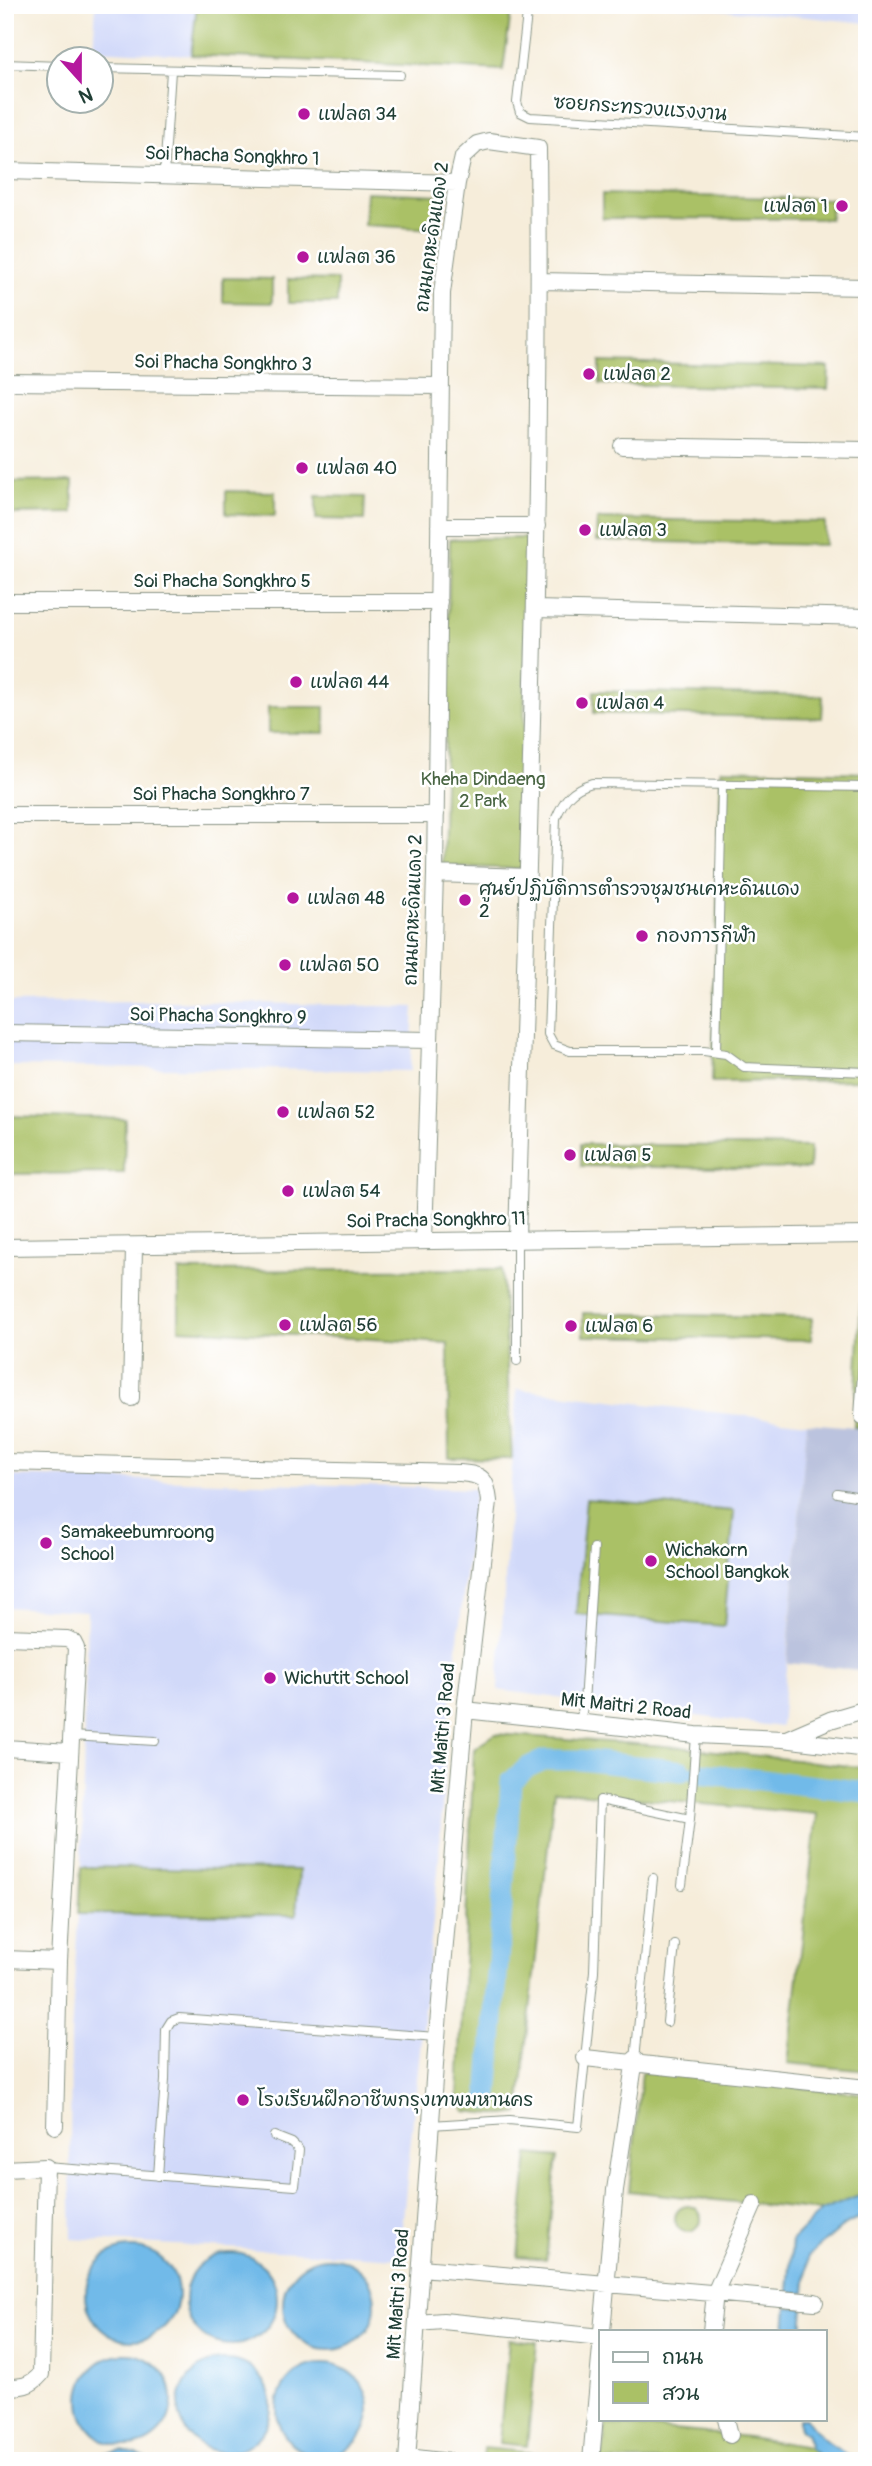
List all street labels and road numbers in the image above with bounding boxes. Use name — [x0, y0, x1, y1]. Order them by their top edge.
street label: ซอยกระทรวงแรงงาน — [552, 90, 728, 126]
street label: Soi Phacha Songkhro 1 — [144, 141, 320, 171]
street label: ถนนเคหะดินแดง 2 — [410, 160, 454, 314]
street label: Soi Phacha Songkhro 3 — [134, 349, 312, 377]
street label: Soi Phacha Songkhro 5 — [133, 569, 311, 593]
street label: Soi Phacha Songkhro 7 — [132, 782, 310, 806]
street label: ถนนเคหะดินแดง 2 — [398, 834, 428, 986]
street label: Soi Phacha Songkhro 9 — [129, 1002, 307, 1030]
street label: Soi Pracha Songkhro 11 — [346, 1206, 526, 1234]
street label: Mit Maitri 3 Road — [425, 1662, 461, 1794]
street label: Mit Maitri 2 Road — [560, 1687, 692, 1725]
street label: Mit Maitri 3 Road — [381, 2228, 415, 2360]

